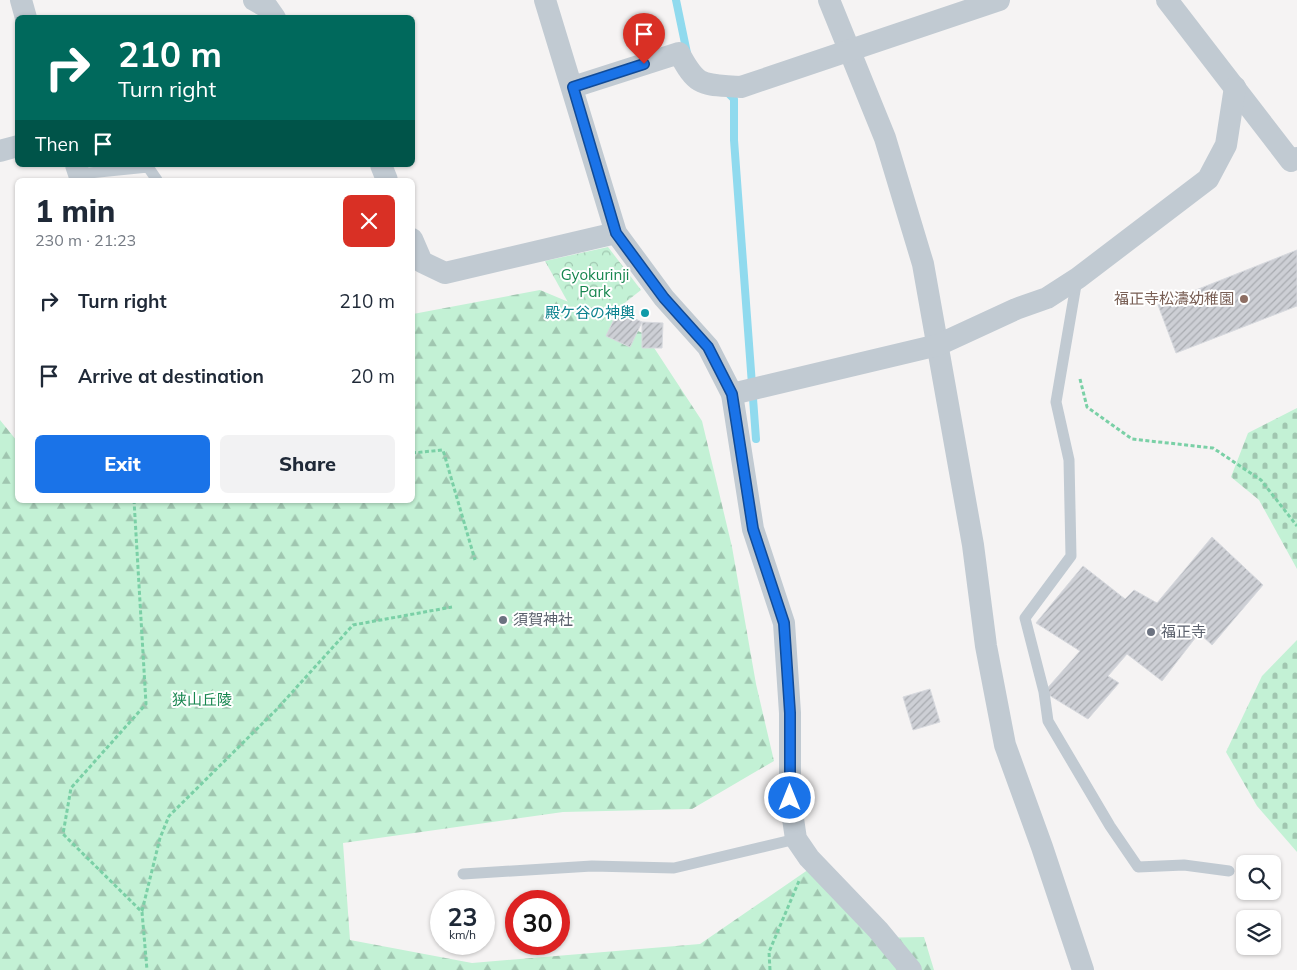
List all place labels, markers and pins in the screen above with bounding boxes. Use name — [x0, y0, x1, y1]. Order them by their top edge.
pin — [623, 13, 665, 64]
place label: 福正寺松濤幼稚園 — [1114, 289, 1234, 308]
marker: 福正寺松濤幼稚園 — [1238, 293, 1250, 305]
place label: 殿ケ谷の神輿 — [545, 303, 635, 322]
marker: 殿ケ谷の神輿 — [639, 307, 651, 319]
place label: 須賀神社 — [513, 610, 573, 629]
marker: 須賀神社 — [497, 614, 509, 626]
place label: 福正寺 — [1161, 622, 1206, 641]
marker: 福正寺 — [1145, 626, 1157, 638]

